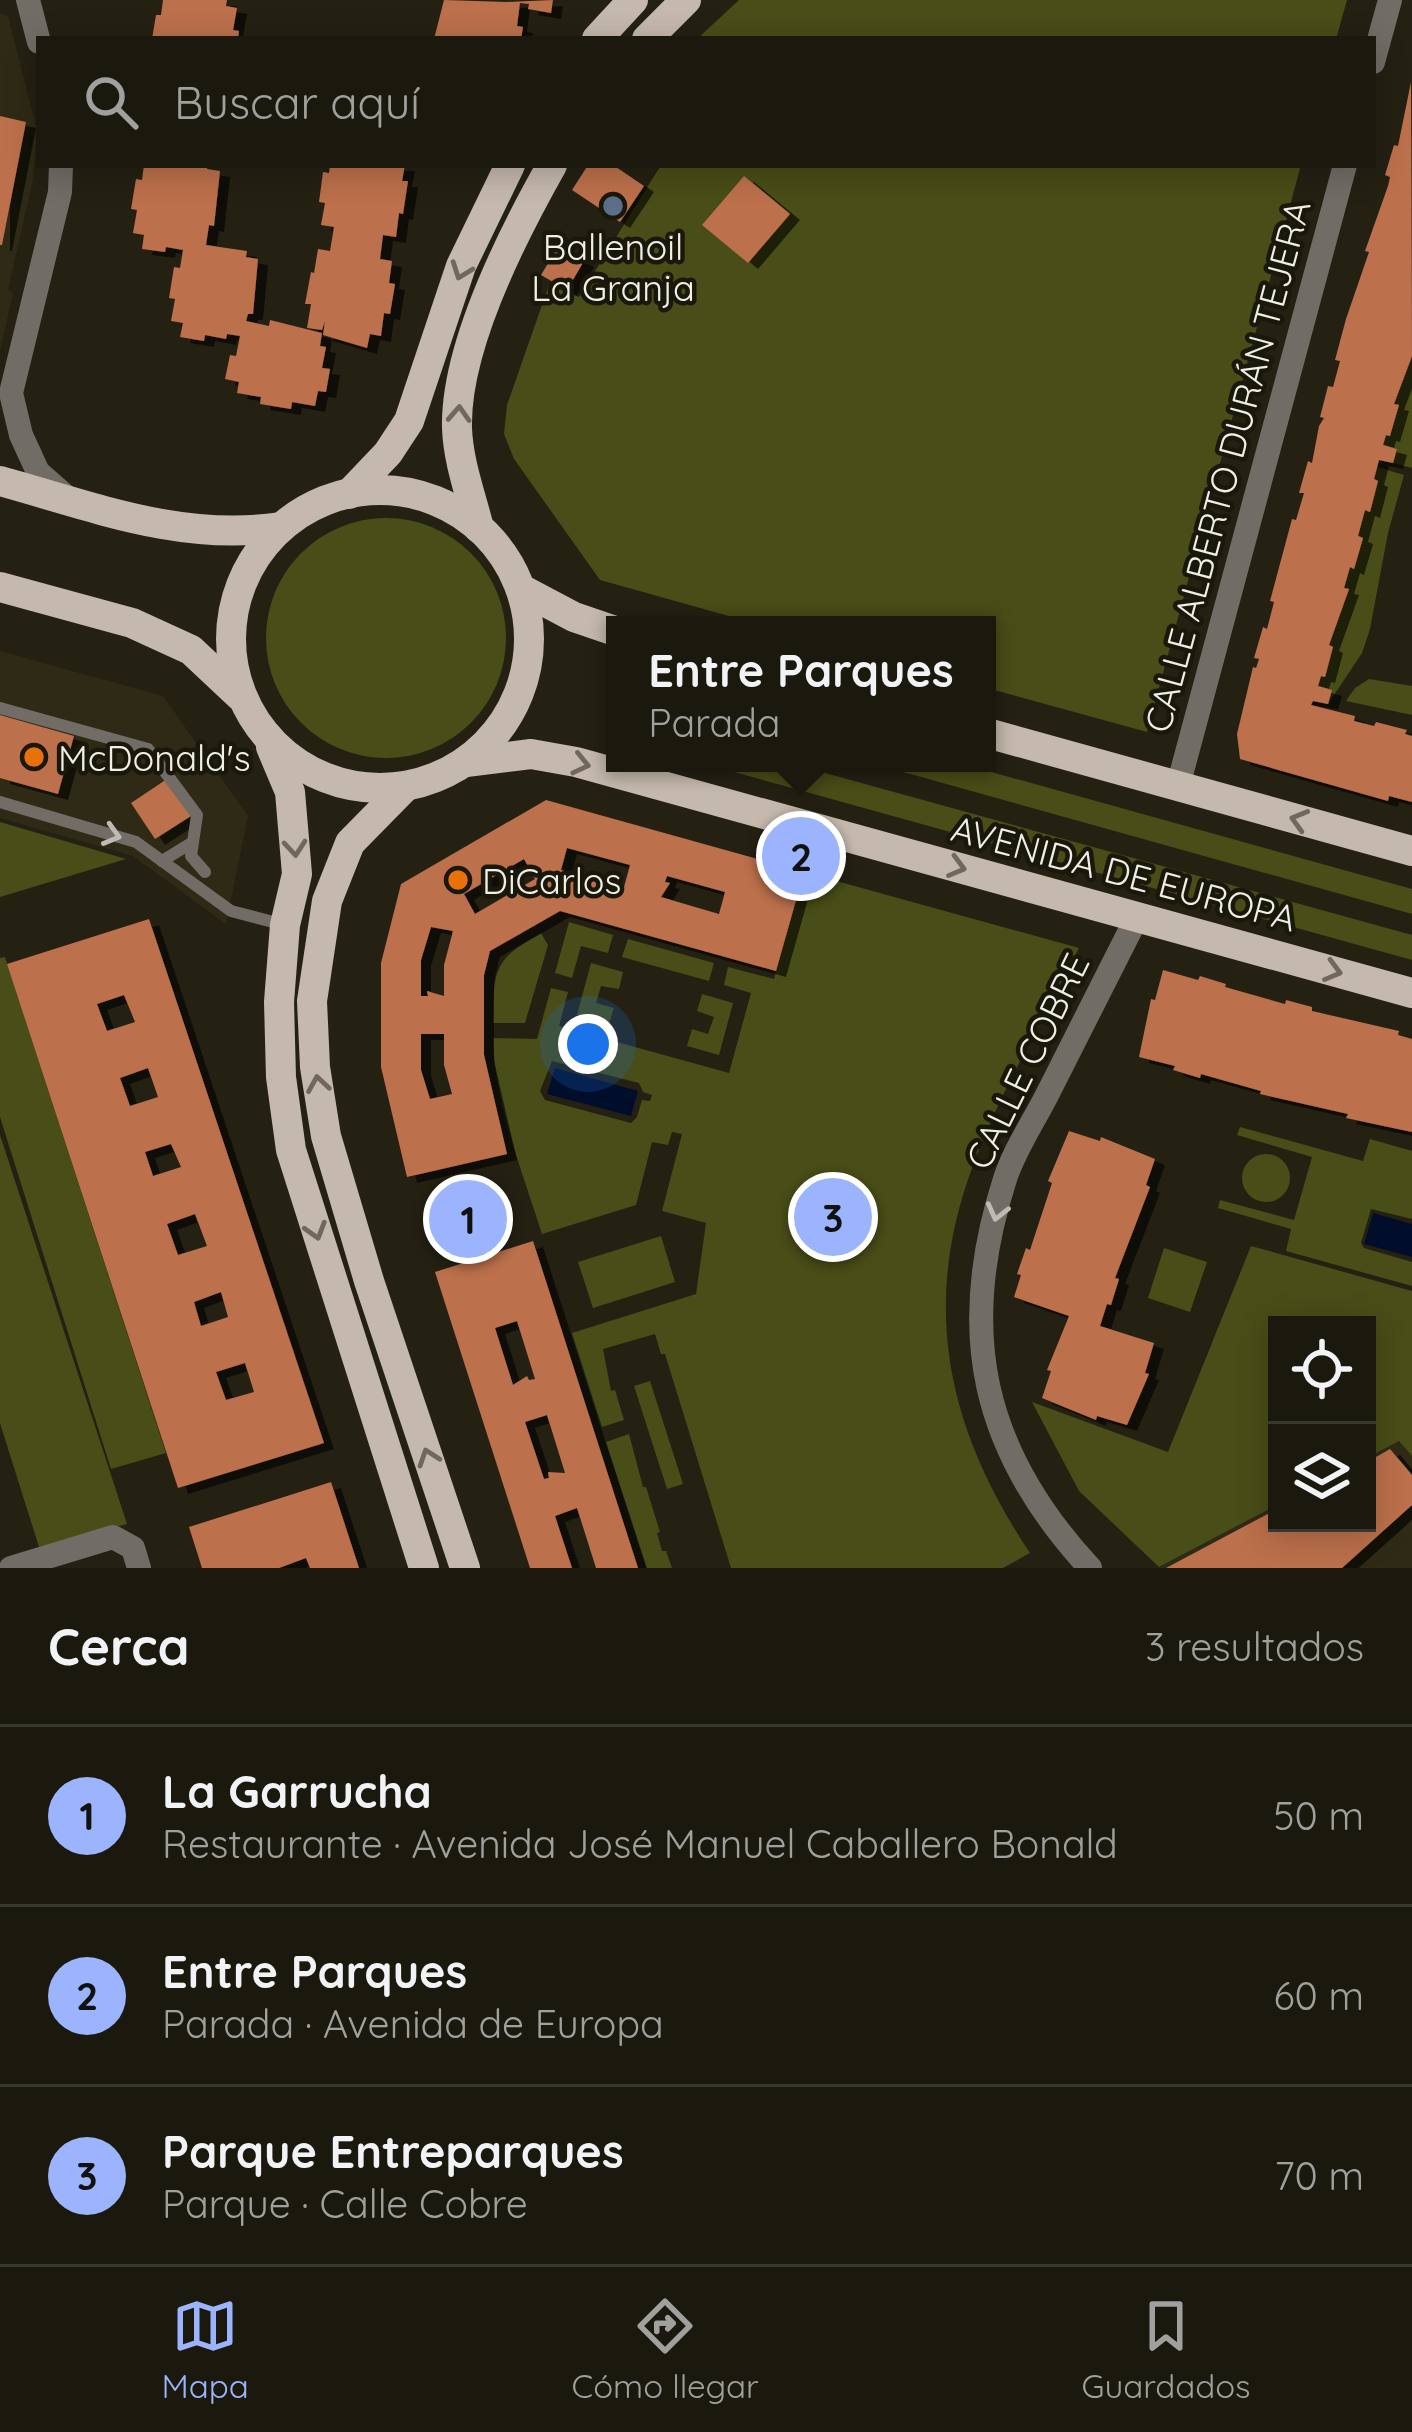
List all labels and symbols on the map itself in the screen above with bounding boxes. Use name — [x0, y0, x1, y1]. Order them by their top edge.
marker: Ballenoil La Granja — [600, 193, 626, 219]
street label: CALLE ALBERTO DURÁN TEJERA — [1134, 195, 1320, 737]
place label: Ballenoil La Granja — [531, 224, 695, 310]
one-way arrow — [450, 259, 475, 280]
one-way arrow — [446, 404, 472, 423]
place label: McDonald's — [58, 735, 251, 780]
marker: McDonald's — [21, 744, 47, 770]
one-way arrow — [571, 750, 591, 775]
street label: AVENIDA DE EUROPA — [947, 805, 1301, 941]
one-way arrow — [1290, 809, 1310, 834]
pin: 2 — [762, 811, 840, 901]
one-way arrow — [101, 821, 122, 846]
one-way arrow — [281, 838, 307, 857]
one-way arrow — [947, 853, 967, 878]
place label: DiCarlos — [482, 858, 621, 903]
marker: DiCarlos — [445, 867, 471, 893]
street label: CALLE COBRE — [955, 946, 1099, 1176]
one-way arrow — [1323, 957, 1343, 982]
your location — [558, 1014, 618, 1074]
one-way arrow — [306, 1074, 331, 1094]
pin: 3 — [794, 1172, 872, 1262]
pin: 1 — [429, 1174, 507, 1264]
one-way arrow — [986, 1201, 1011, 1221]
one-way arrow — [302, 1220, 327, 1241]
one-way arrow — [418, 1447, 443, 1468]

